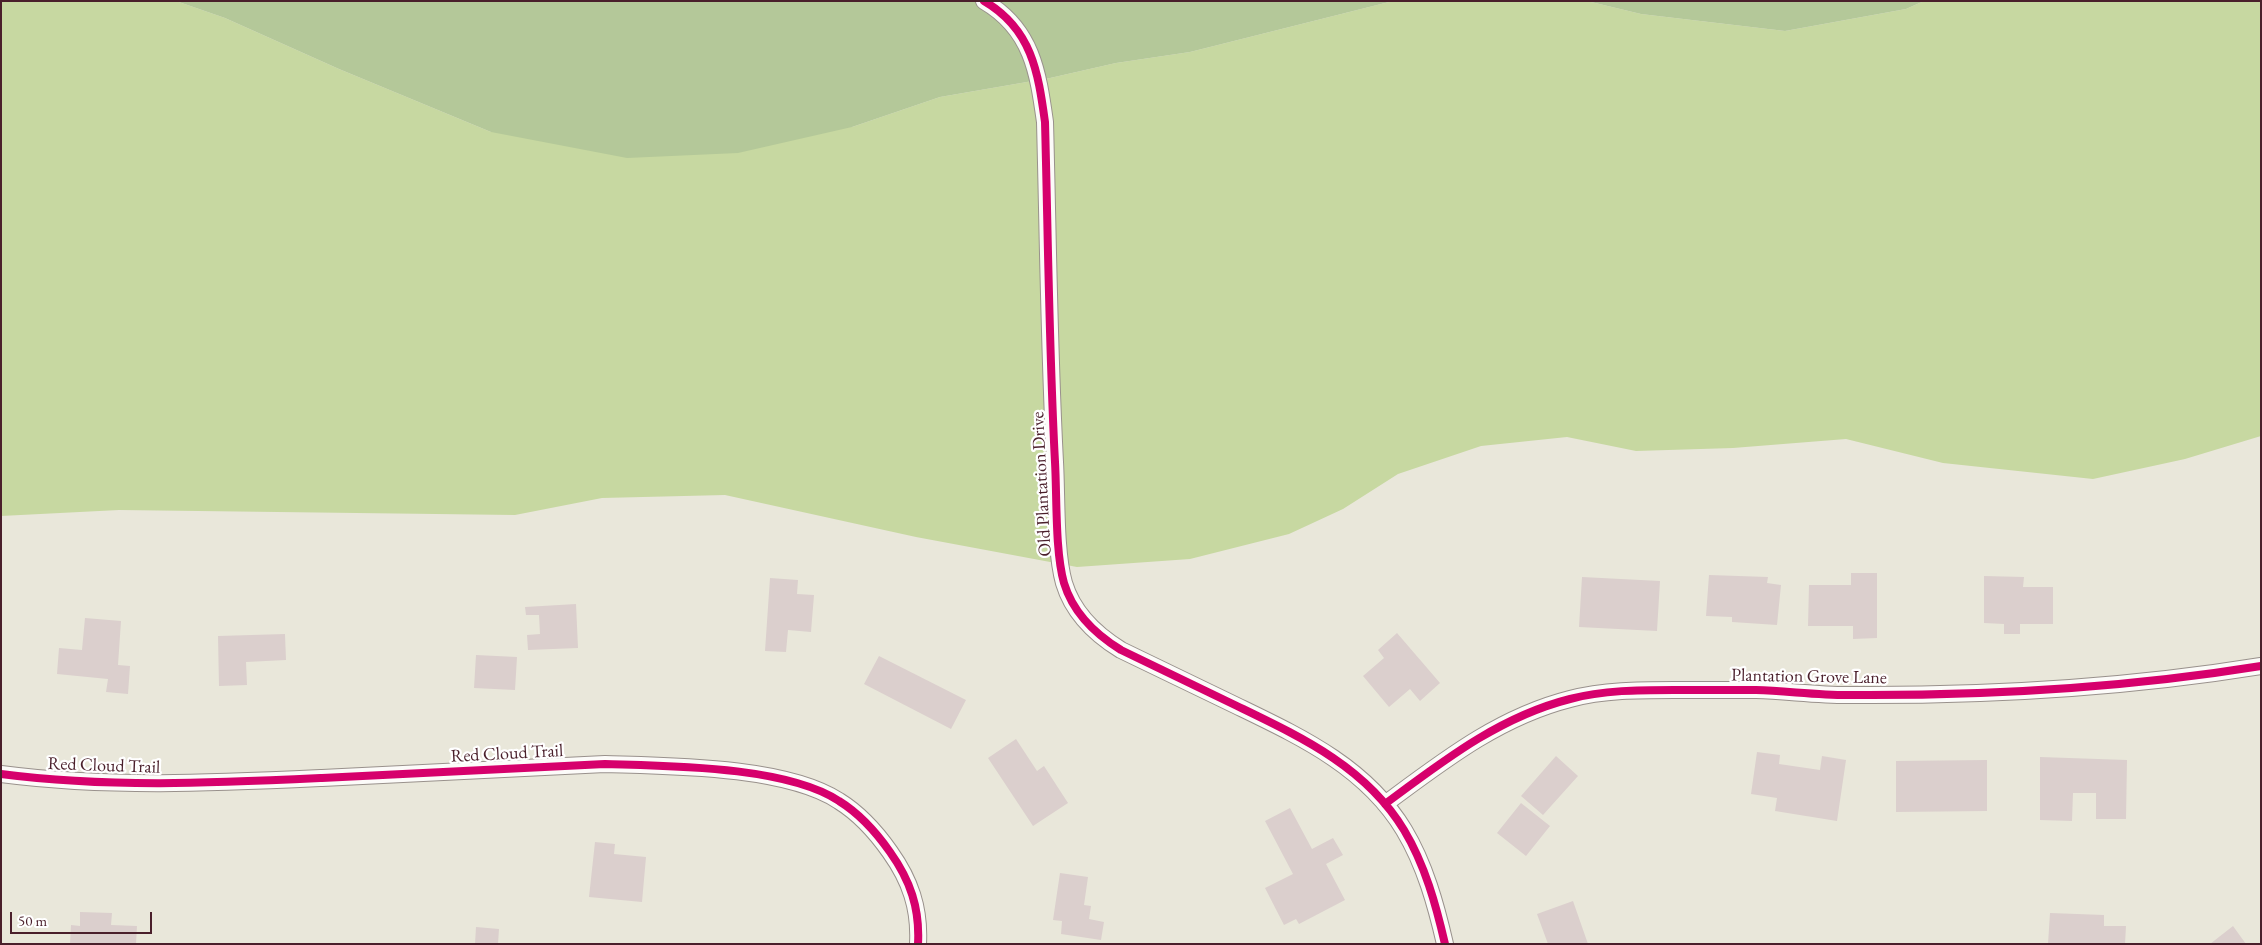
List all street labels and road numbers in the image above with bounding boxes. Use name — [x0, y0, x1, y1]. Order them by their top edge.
street label: Old Plantation Drive — [1027, 411, 1057, 557]
street label: Plantation Grove Lane — [1731, 665, 1887, 689]
street label: Red Cloud Trail — [450, 740, 564, 768]
street label: Red Cloud Trail — [47, 753, 161, 779]

